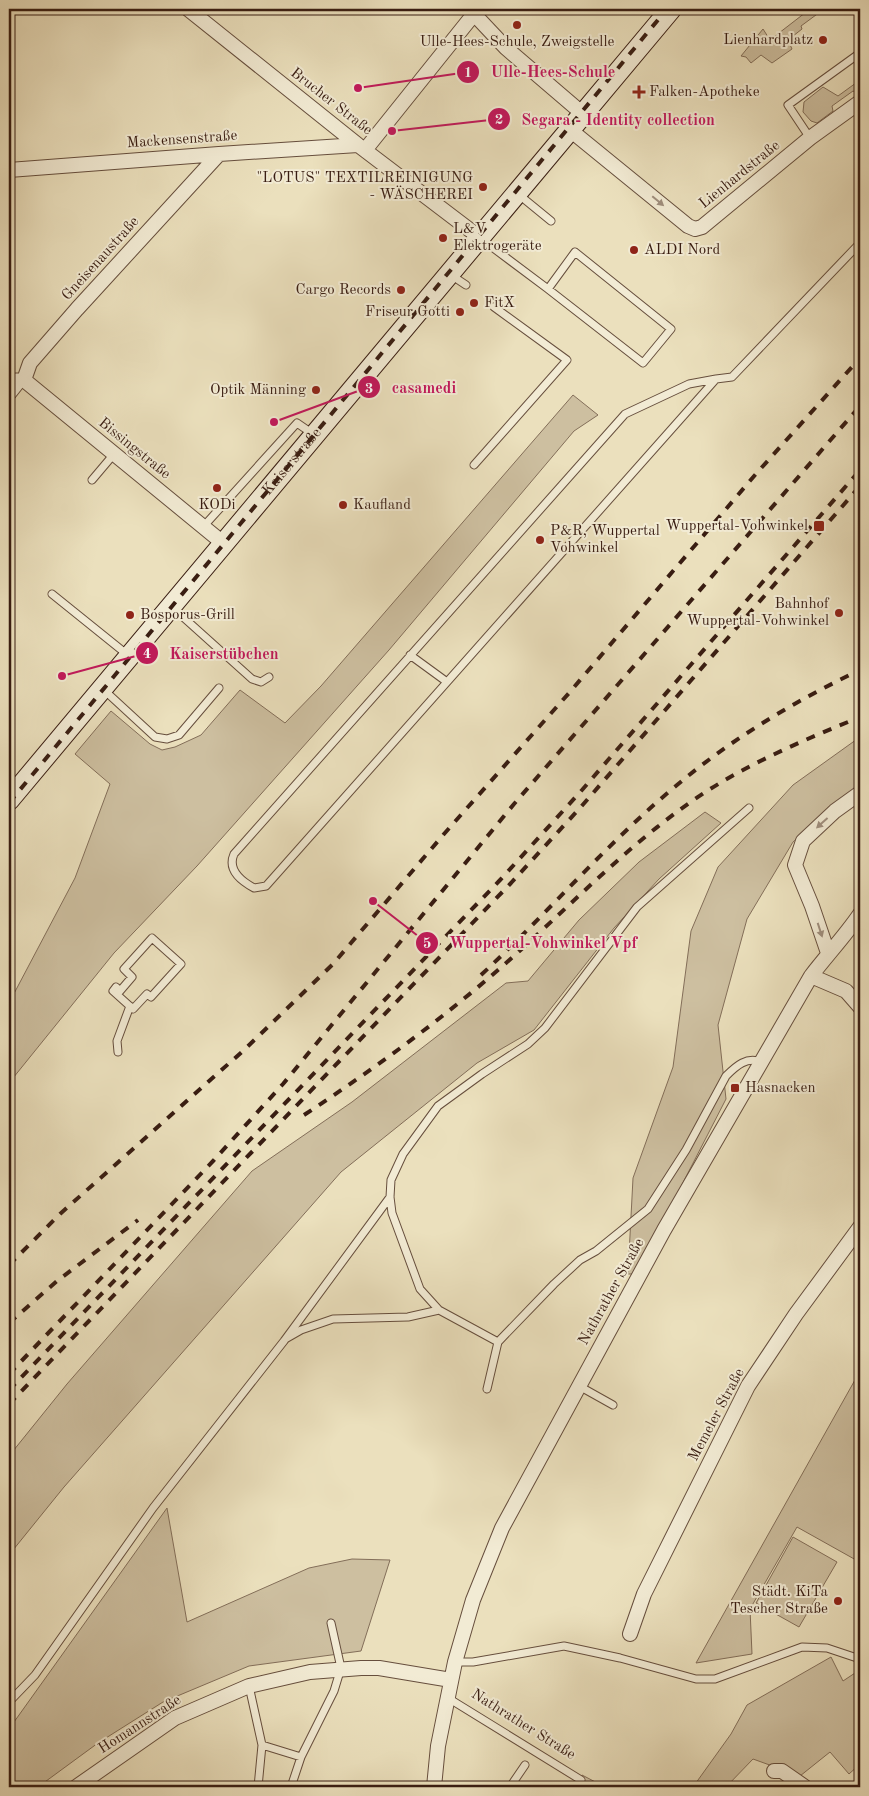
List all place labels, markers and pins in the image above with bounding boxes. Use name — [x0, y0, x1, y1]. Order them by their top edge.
marker: Ulle-Hees-Schule, Zweigstelle — [511, 19, 523, 31]
place label: Lienhardplatz — [723, 33, 813, 48]
marker: Lienhardplatz — [817, 34, 829, 46]
place label: Ulle-Hees-Schule, Zweigstelle — [420, 35, 614, 50]
callout: Ulle-Hees-Schule — [456, 56, 625, 87]
place label: Falken-Apotheke — [649, 85, 760, 100]
marker: Falken-Apotheke — [633, 86, 645, 98]
callout: Segara - Identity collection — [486, 104, 725, 135]
place label: "LOTUS" TEXTILREINIGUNG - WÄSCHEREI — [256, 171, 473, 203]
marker: "LOTUS" TEXTILREINIGUNG - WÄSCHEREI — [477, 181, 489, 193]
place label: L&V Elektrogeräte — [453, 222, 542, 254]
marker: L&V Elektrogeräte — [437, 232, 449, 244]
place label: ALDI Nord — [644, 243, 720, 258]
marker: ALDI Nord — [628, 244, 640, 256]
place label: Cargo Records — [296, 283, 391, 298]
marker: Cargo Records — [395, 284, 407, 296]
place label: FitX — [484, 296, 515, 311]
marker: FitX — [468, 297, 480, 309]
place label: Friseur Gotti — [365, 305, 450, 320]
marker: Friseur Gotti — [454, 306, 466, 318]
callout: casamedi — [357, 372, 466, 403]
place label: Optik Männing — [210, 383, 306, 398]
marker: Optik Männing — [310, 384, 322, 396]
marker: KODi — [211, 482, 223, 494]
place label: KODi — [199, 498, 236, 513]
place label: Kaufland — [353, 498, 411, 513]
marker: Kaufland — [337, 499, 349, 511]
place label: Wuppertal-Vohwinkel — [665, 519, 808, 534]
marker: Wuppertal-Vohwinkel — [812, 519, 826, 533]
place label: P&R, Wuppertal Vohwinkel — [550, 524, 660, 556]
marker: P&R, Wuppertal Vohwinkel — [534, 534, 546, 546]
place label: Bahnhof Wuppertal-Vohwinkel — [686, 597, 830, 629]
marker: Bahnhof Wuppertal-Vohwinkel — [833, 607, 845, 619]
place label: Bosporus-Grill — [140, 608, 235, 623]
marker: Bosporus-Grill — [124, 609, 136, 621]
callout: Kaiserstübchen — [135, 638, 289, 669]
callout: Wuppertal-Vohwinkel Vpf — [414, 927, 647, 958]
place label: Hasnacken — [745, 1081, 816, 1096]
marker: Hasnacken — [729, 1082, 741, 1094]
place label: Städt. KiTa Tescher Straße — [730, 1585, 829, 1617]
marker: Städt. KiTa Tescher Straße — [832, 1595, 844, 1607]

